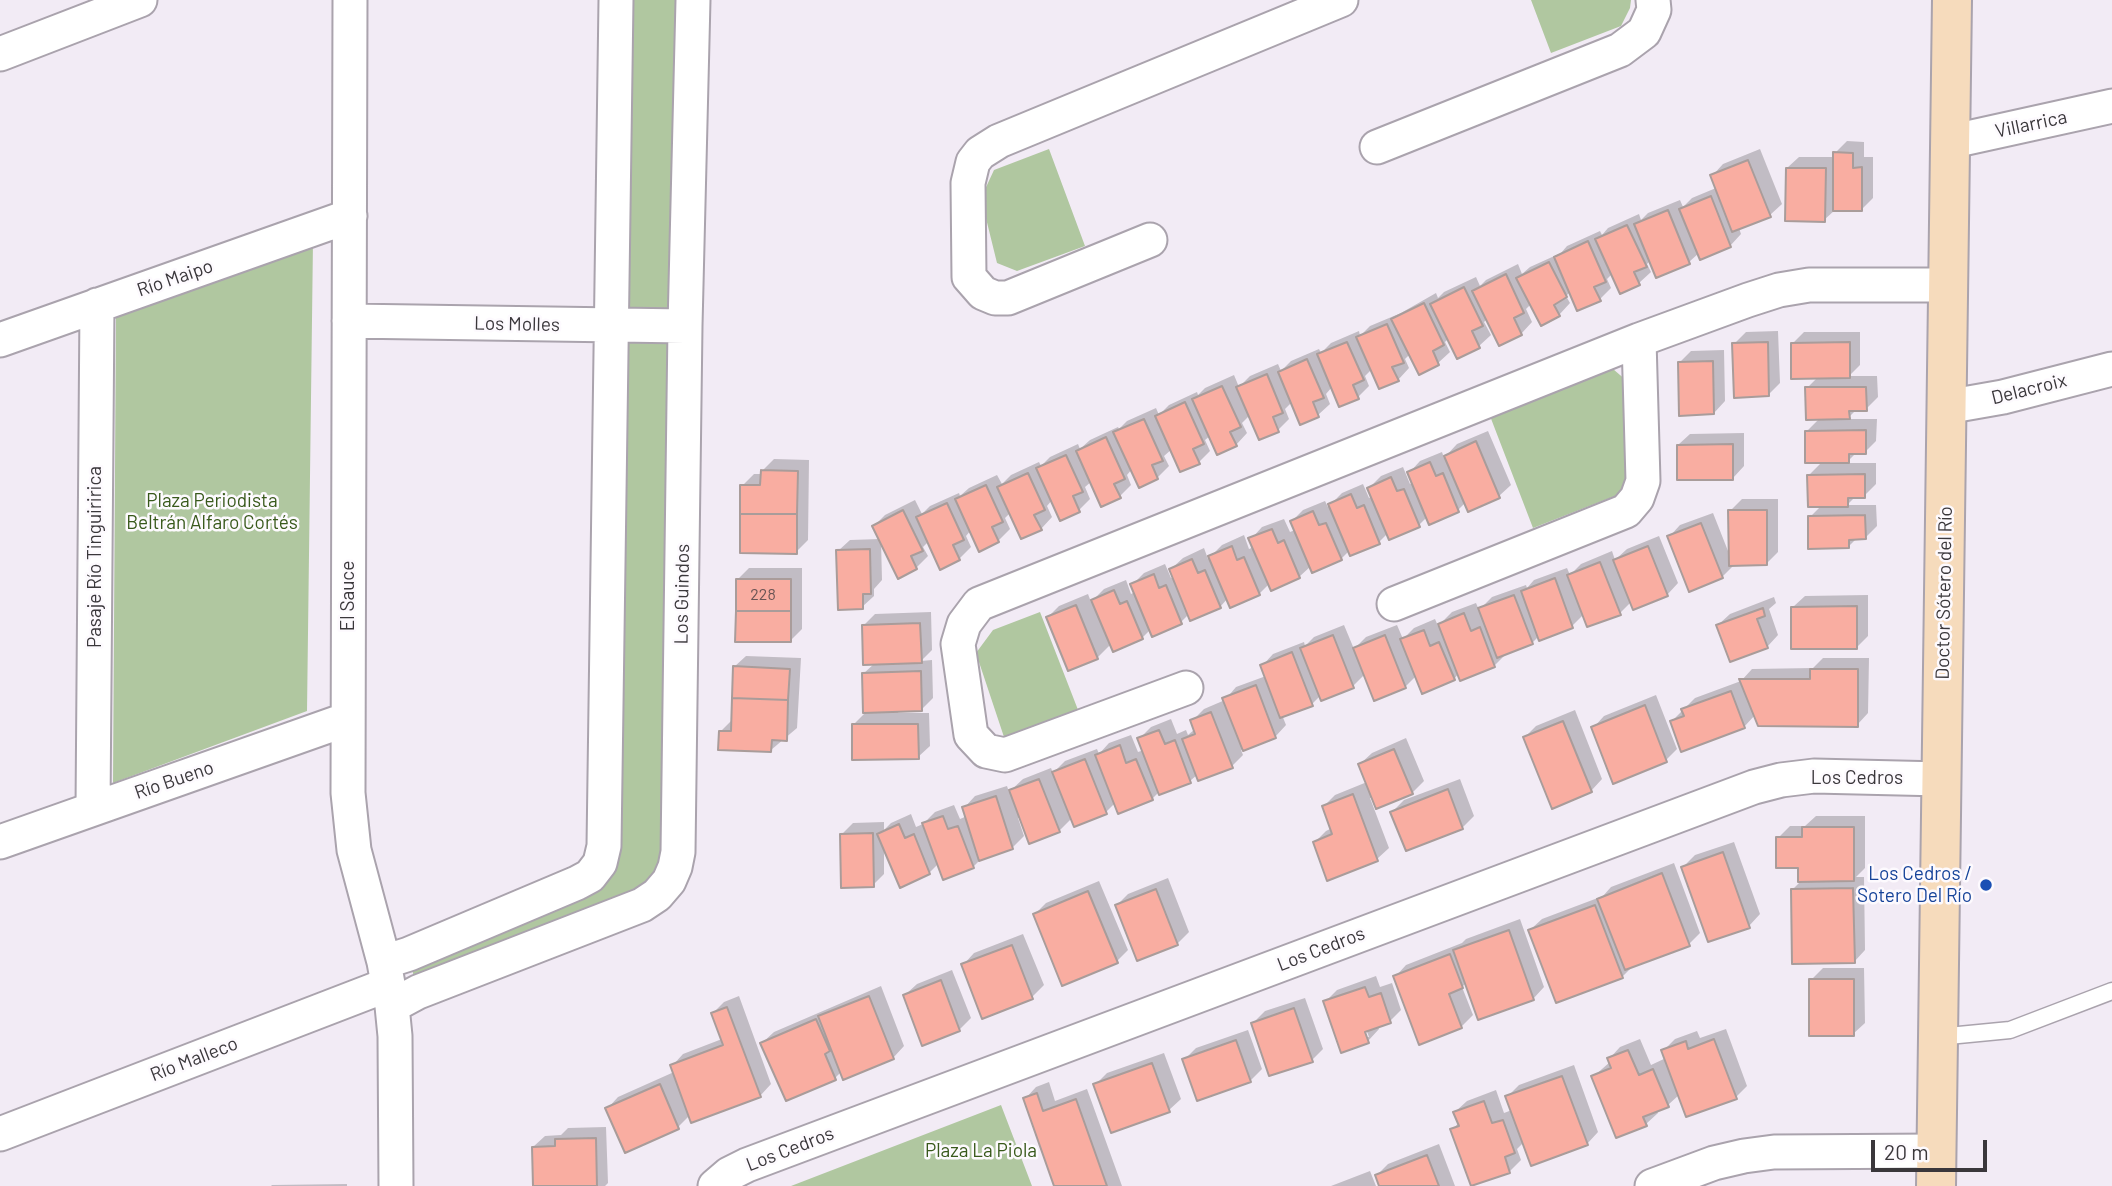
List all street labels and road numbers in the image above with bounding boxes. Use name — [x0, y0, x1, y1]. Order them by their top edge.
street label: Villarrica — [1993, 105, 2069, 143]
street label: Río Maipo — [134, 254, 216, 302]
street label: Los Molles — [474, 312, 560, 336]
street label: Delacroix — [1989, 369, 2069, 409]
street label: Pasaje Río Tinguiririca — [84, 466, 106, 648]
street label: Doctor Sótero del Río — [1931, 506, 1957, 680]
street label: Los Guindos — [670, 543, 694, 645]
street label: El Sauce — [337, 561, 359, 631]
street label: Río Bueno — [131, 756, 217, 804]
street label: Los Cedros — [1811, 767, 1903, 789]
street label: Los Cedros — [1274, 922, 1368, 976]
street label: Río Malleco — [147, 1032, 241, 1086]
street label: Los Cedros — [743, 1122, 837, 1176]

